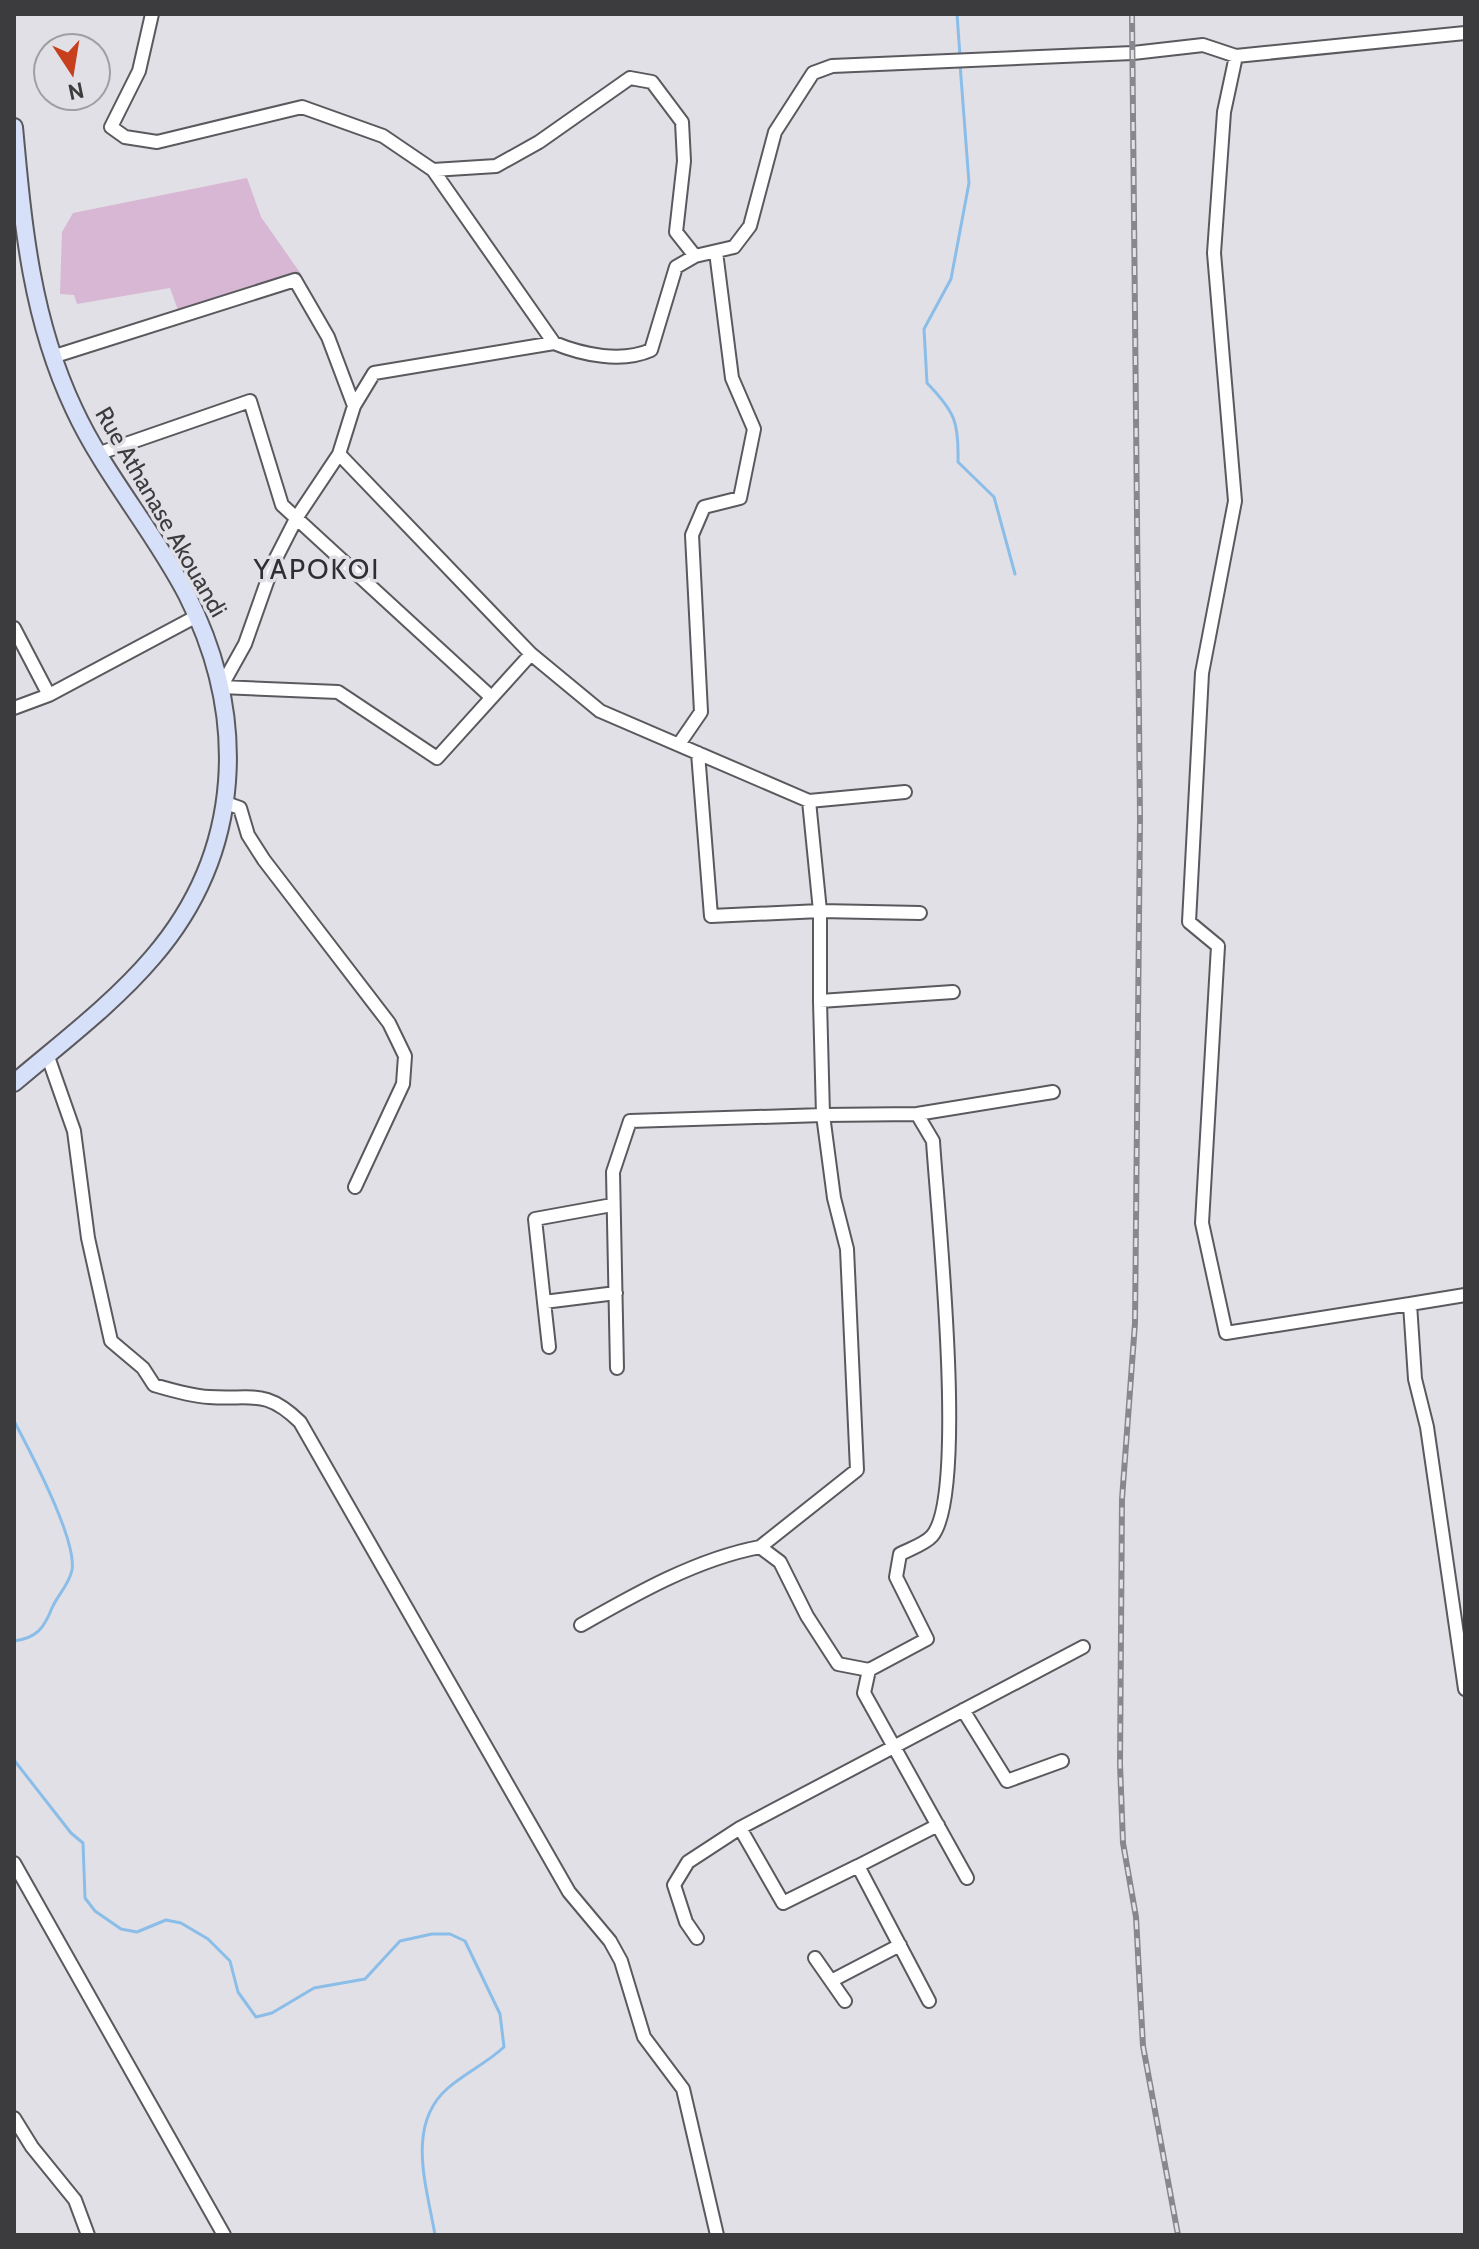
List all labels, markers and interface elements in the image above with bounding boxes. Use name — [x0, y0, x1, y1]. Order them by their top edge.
north arrow — [32, 32, 112, 112]
text: N — [66, 76, 86, 106]
street label: Rue Athanase Akouandi — [89, 401, 233, 622]
district label: YAPOKOI — [253, 552, 380, 586]

